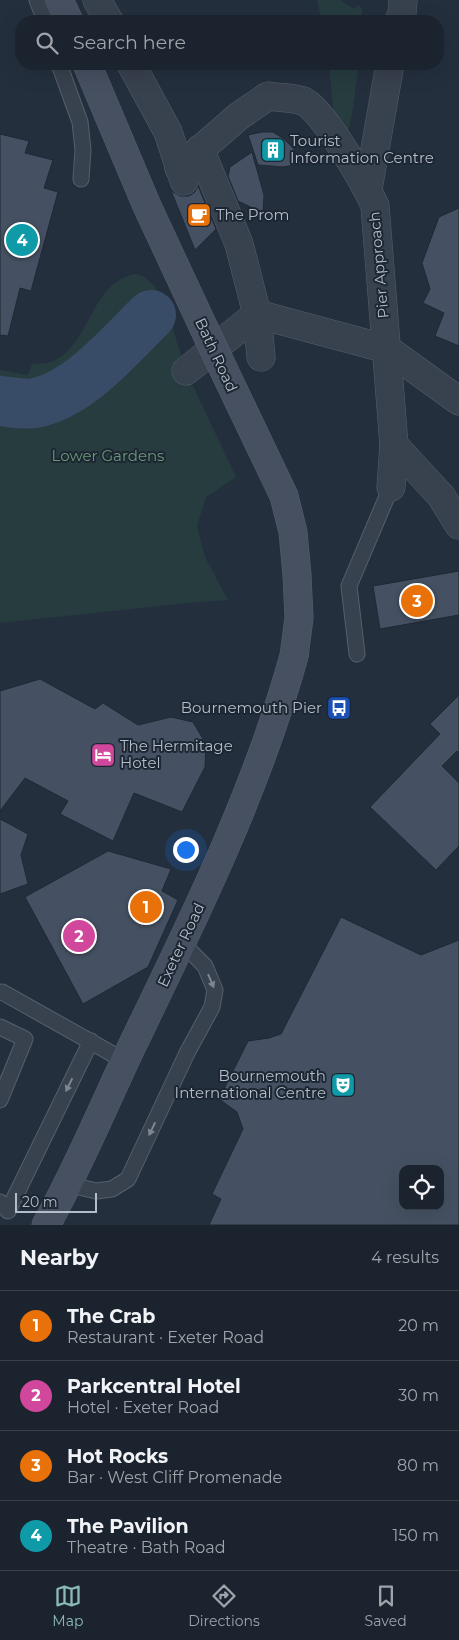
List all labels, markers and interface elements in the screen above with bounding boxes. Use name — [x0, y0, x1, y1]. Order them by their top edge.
search box — [15, 15, 444, 70]
icon: search — [33, 29, 61, 57]
text: Search here — [73, 31, 186, 54]
place label: Tourist Information Centre — [290, 131, 434, 167]
building icon: Tourist Information Centre — [260, 137, 286, 163]
cafe icon: The Prom — [186, 202, 212, 228]
place label: The Prom — [216, 205, 289, 224]
street label: Pier Approach — [364, 211, 393, 319]
pin: 4 — [6, 221, 38, 259]
street label: Bath Road — [191, 315, 242, 395]
park label: Lower Gardens — [52, 446, 164, 465]
pin: 3 — [401, 582, 433, 620]
bus stop icon: Bournemouth Pier — [326, 695, 352, 721]
place label: Bournemouth Pier — [181, 698, 322, 717]
place label: The Hermitage Hotel — [120, 736, 233, 772]
hotel icon: The Hermitage Hotel — [90, 742, 116, 768]
your location — [173, 837, 199, 863]
pin: 1 — [130, 888, 162, 926]
street label: Exeter Road — [153, 900, 208, 990]
pin: 2 — [63, 917, 95, 955]
one-way arrow — [207, 974, 215, 989]
place label: Bournemouth International Centre — [175, 1066, 326, 1102]
theatre icon: Bournemouth International Centre — [330, 1072, 356, 1098]
one-way arrow — [65, 1078, 73, 1092]
one-way arrow — [147, 1122, 155, 1136]
map controls — [399, 1165, 444, 1210]
button: locate — [399, 1165, 444, 1210]
scale bar — [15, 1190, 98, 1213]
text: 20 m — [22, 1193, 58, 1211]
text: Nearby — [20, 1245, 99, 1270]
text: 4 results — [371, 1248, 439, 1267]
text: The Crab — [67, 1305, 155, 1328]
text: 1 — [33, 1316, 39, 1335]
text: 20 m — [398, 1316, 439, 1335]
text: Restaurant · Exeter Road — [67, 1328, 264, 1347]
text: Parkcentral Hotel — [67, 1375, 241, 1398]
text: 2 — [31, 1386, 41, 1405]
text: 30 m — [398, 1386, 439, 1405]
text: Hotel · Exeter Road — [67, 1398, 219, 1417]
text: Hot Rocks — [67, 1445, 168, 1468]
text: 3 — [31, 1456, 41, 1475]
text: 80 m — [397, 1456, 439, 1475]
text: Bar · West Cliff Promenade — [67, 1468, 282, 1487]
text: The Pavilion — [67, 1515, 189, 1538]
text: 4 — [30, 1526, 42, 1545]
text: 150 m — [392, 1526, 439, 1545]
text: Theatre · Bath Road — [67, 1538, 226, 1557]
tab: Map — [52, 1582, 83, 1630]
tab: Directions — [188, 1582, 260, 1630]
tab: Saved — [365, 1582, 407, 1630]

